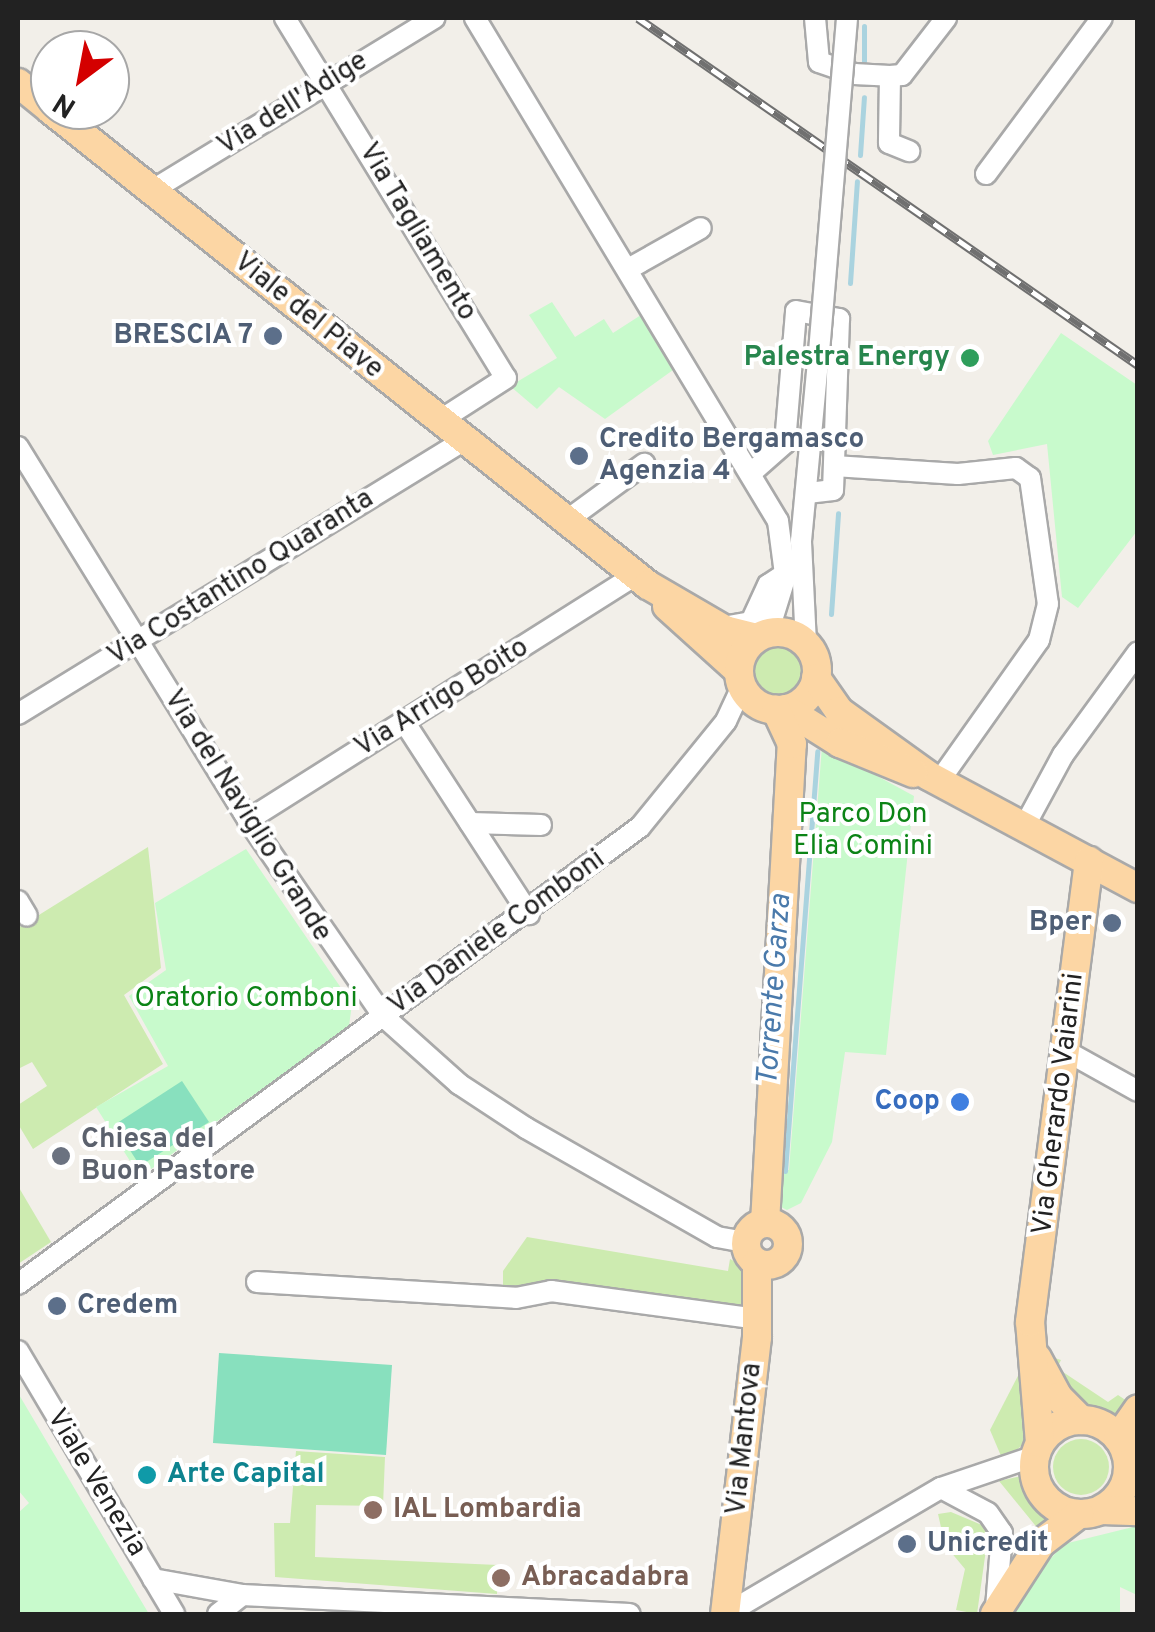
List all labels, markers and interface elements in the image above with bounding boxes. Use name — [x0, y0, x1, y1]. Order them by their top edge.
north arrow — [30, 30, 130, 130]
street label: Via dell'Adige — [212, 45, 374, 163]
text: N — [47, 83, 83, 124]
street label: Via Tagliamento — [350, 137, 484, 327]
street label: Viale del Piave — [227, 246, 389, 386]
place label: BRESCIA 7 — [112, 319, 253, 353]
marker: BRESCIA 7 — [262, 325, 284, 347]
place label: Palestra Energy — [744, 341, 950, 375]
marker: Palestra Energy — [959, 347, 981, 369]
place label: Credito Bergamasco Agenzia 4 — [599, 423, 864, 489]
marker: Credito Bergamasco Agenzia 4 — [568, 445, 590, 467]
street label: Via Costantino Quaranta — [102, 482, 380, 674]
street label: Via Arrigo Boito — [349, 631, 535, 765]
street label: Via del Naviglio Grande — [156, 684, 338, 948]
park label: Parco Don Elia Comini — [793, 798, 933, 864]
street label: Via Daniele Comboni — [382, 843, 612, 1023]
water label: Torrente Garza — [751, 893, 801, 1087]
place label: Bper — [1029, 906, 1092, 940]
marker: Bper — [1101, 912, 1123, 934]
street label: Via Gherardo Vaiarini — [1026, 970, 1092, 1238]
park label: Oratorio Comboni — [134, 982, 358, 1016]
place label: Coop — [874, 1085, 940, 1119]
marker: Coop — [949, 1091, 971, 1113]
place label: Chiesa del Buon Pastore — [81, 1123, 255, 1189]
marker: Chiesa del Buon Pastore — [50, 1145, 72, 1167]
place label: Credem — [77, 1289, 178, 1323]
marker: Credem — [46, 1295, 68, 1317]
street label: Via Mantova — [720, 1361, 770, 1517]
street label: Viale Venezia — [39, 1403, 153, 1563]
place label: Arte Capital — [167, 1458, 325, 1492]
marker: Arte Capital — [136, 1464, 158, 1486]
place label: IAL Lombardia — [393, 1493, 582, 1527]
marker: IAL Lombardia — [362, 1499, 384, 1521]
place label: Unicredit — [927, 1527, 1049, 1561]
marker: Unicredit — [896, 1533, 918, 1555]
place label: Abracadabra — [521, 1561, 689, 1595]
marker: Abracadabra — [490, 1567, 512, 1589]

